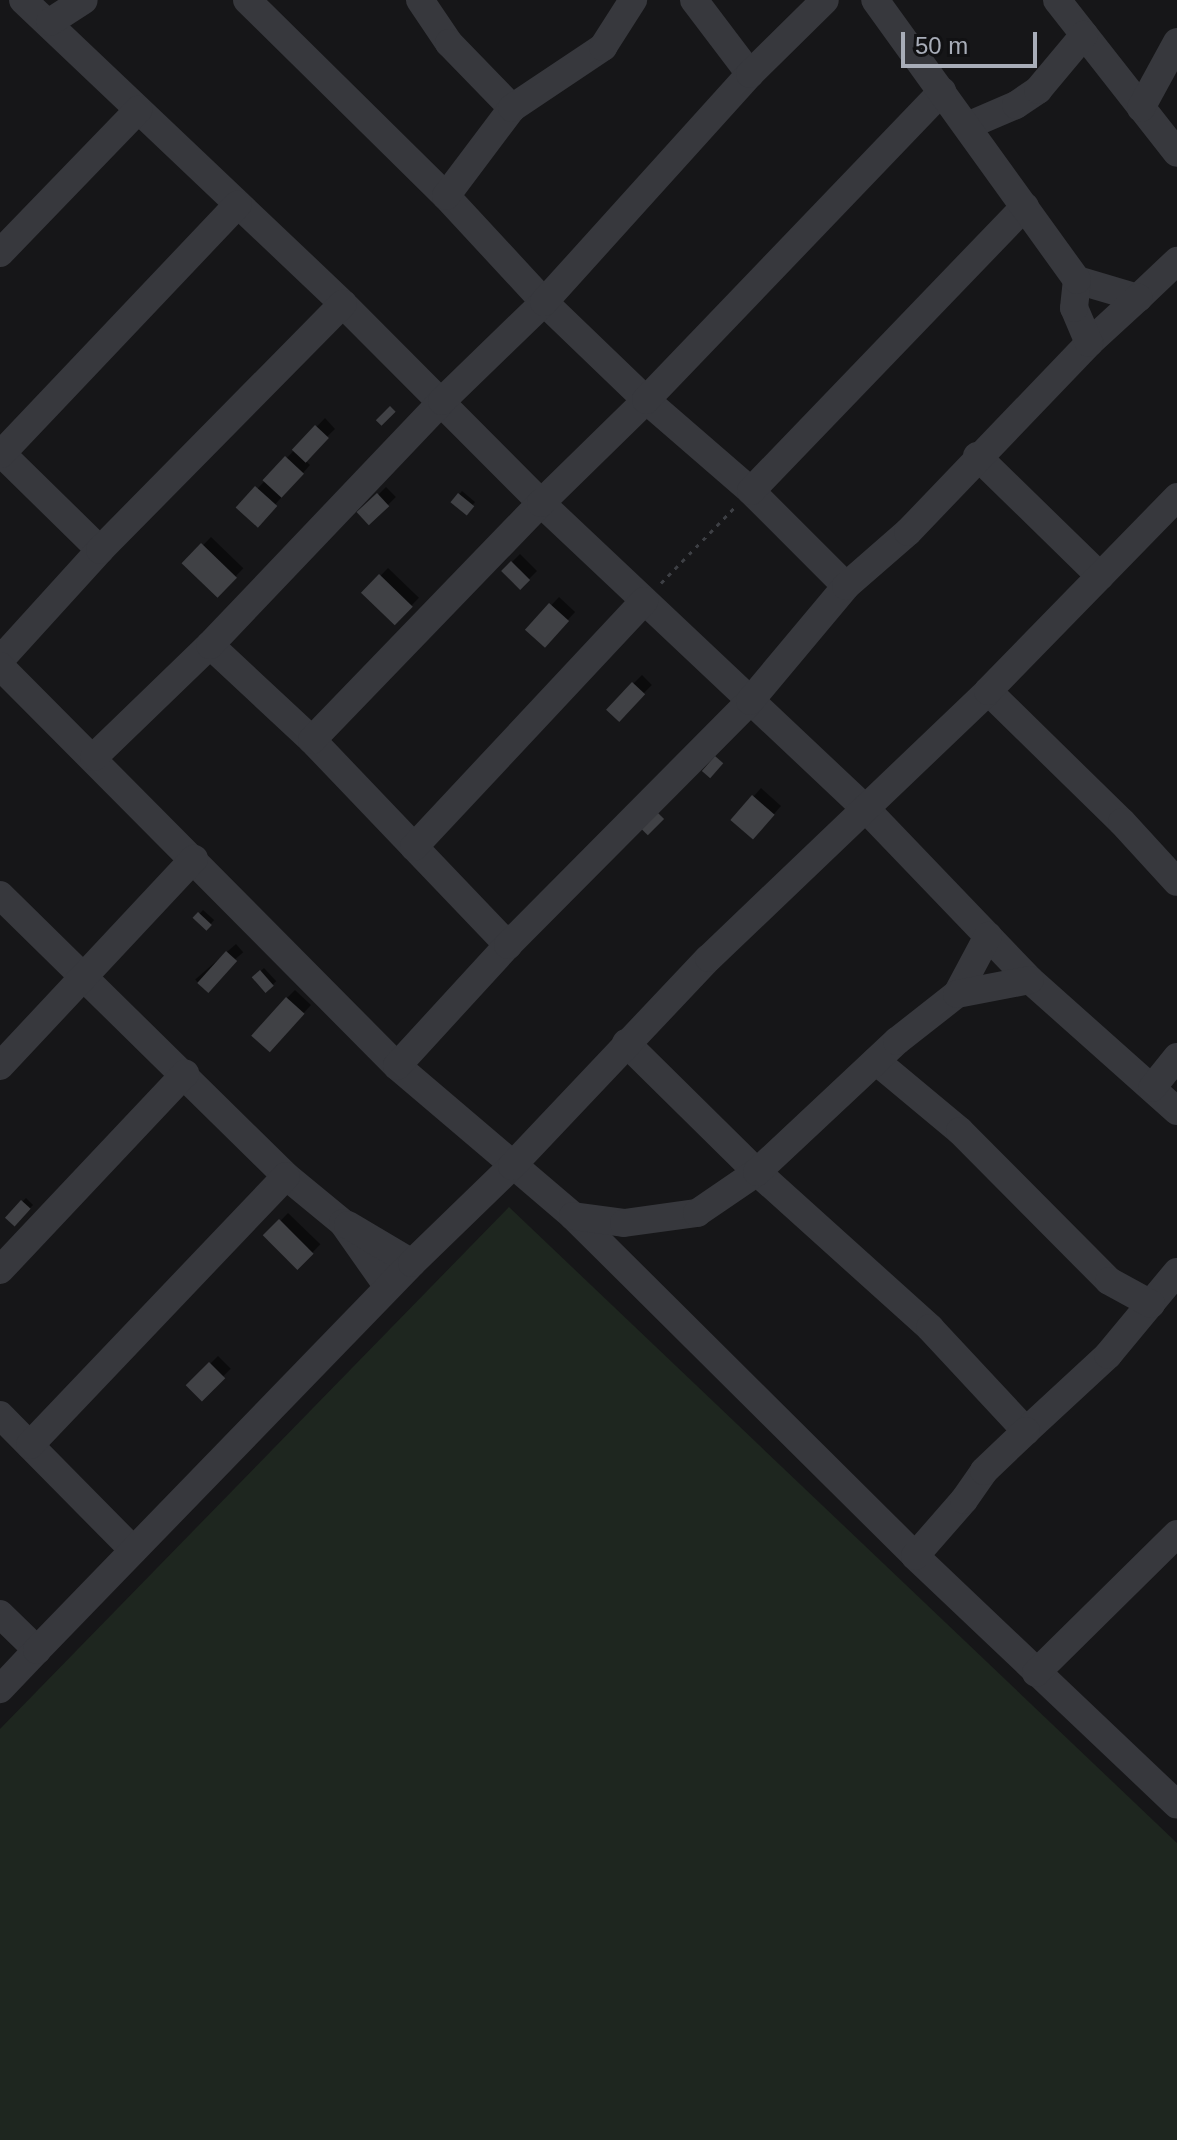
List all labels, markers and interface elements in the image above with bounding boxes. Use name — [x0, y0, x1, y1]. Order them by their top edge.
scale bar — [905, 16, 1041, 66]
text: 50 m — [915, 32, 968, 59]

